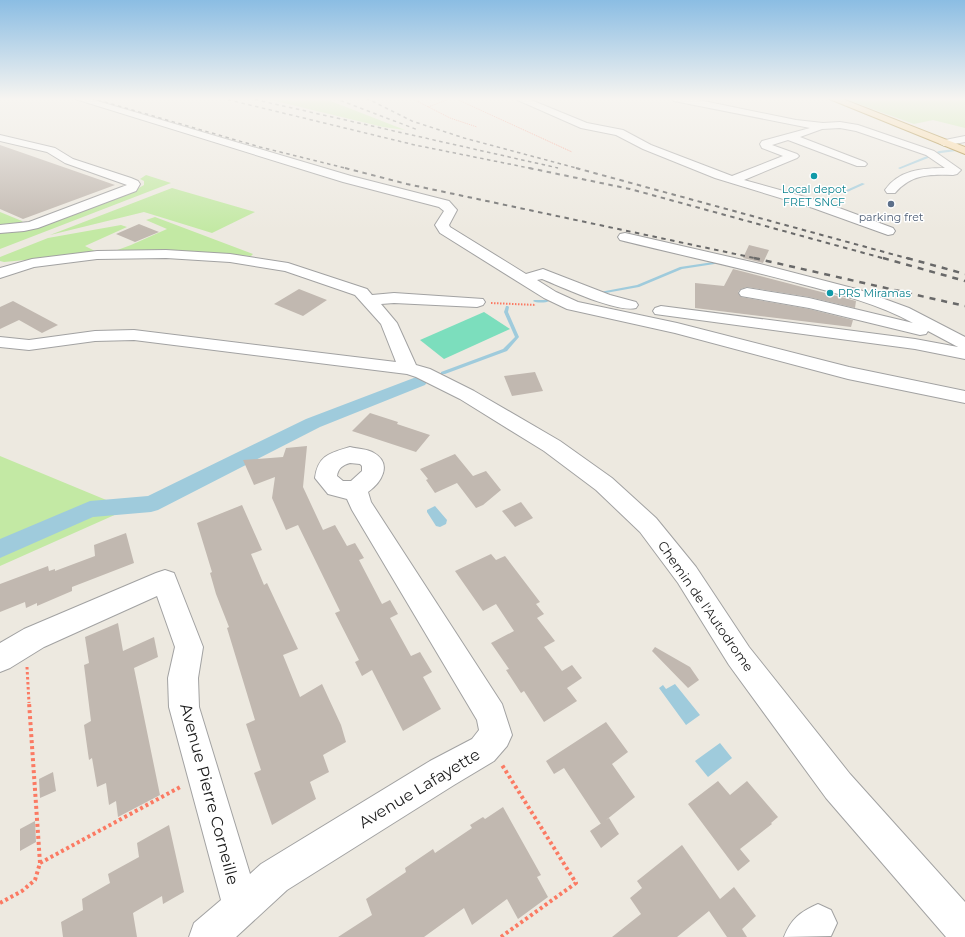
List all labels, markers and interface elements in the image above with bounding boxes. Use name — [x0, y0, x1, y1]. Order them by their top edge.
marker: Local depot FRET SNCF — [809, 171, 819, 181]
place label: Local depot FRET SNCF — [782, 182, 847, 209]
marker: parking fret — [886, 199, 896, 209]
place label: parking fret — [859, 210, 924, 224]
place label: PRS Miramas — [838, 286, 911, 300]
marker: PRS Miramas — [825, 288, 835, 298]
street label: Chemin de l'Autodrome — [655, 538, 757, 674]
street label: Avenue Pierre Corneille — [176, 701, 243, 887]
street label: Avenue Lafayette — [355, 745, 483, 832]

